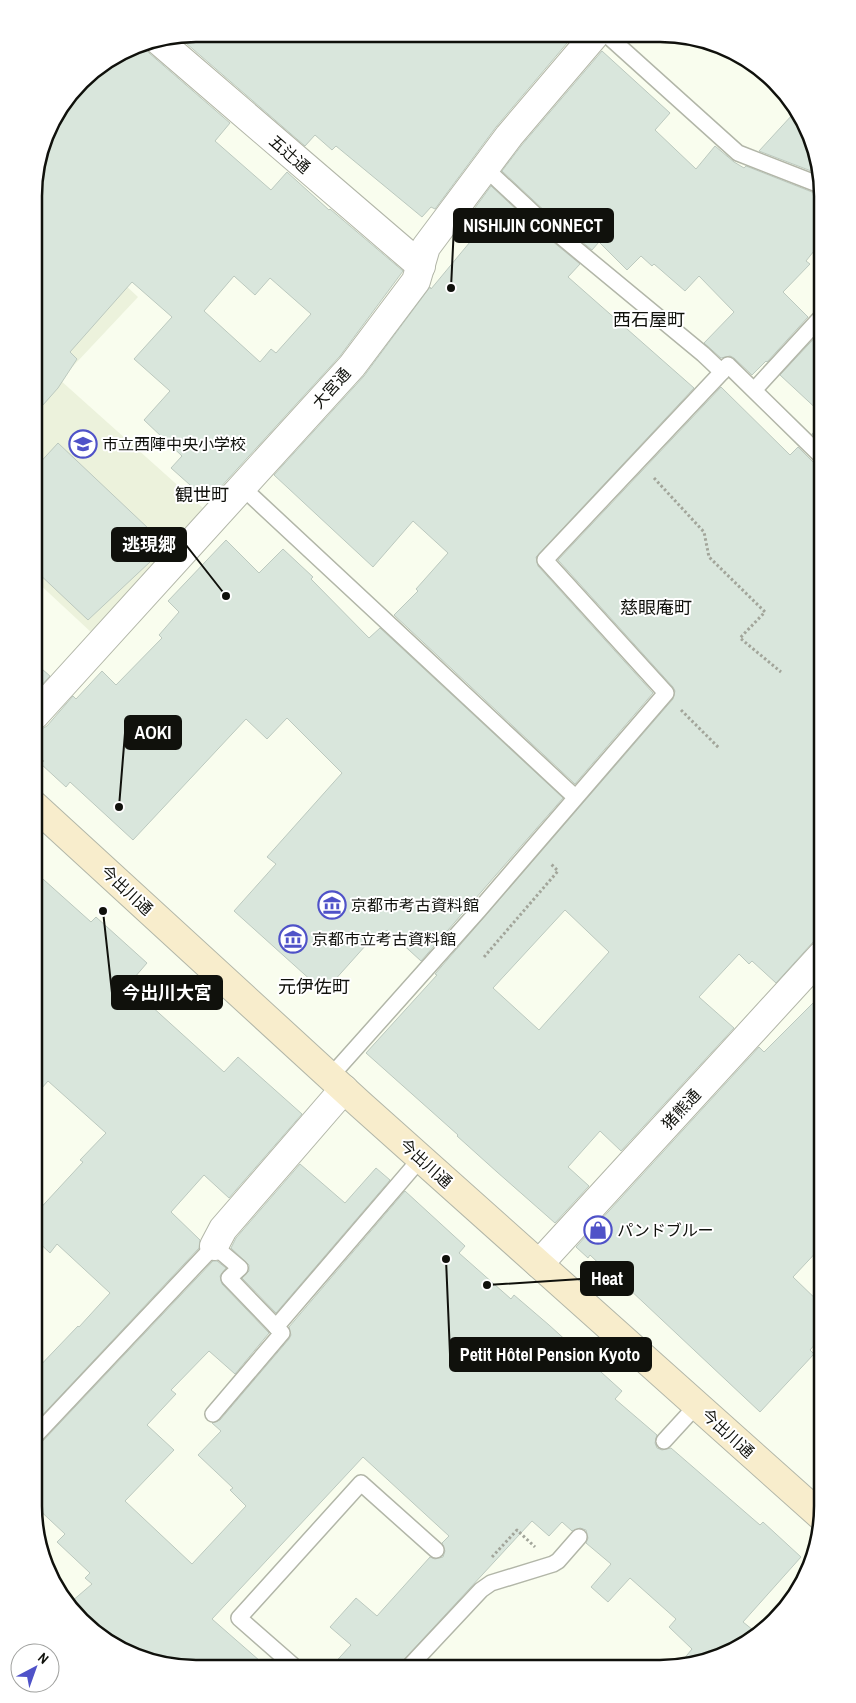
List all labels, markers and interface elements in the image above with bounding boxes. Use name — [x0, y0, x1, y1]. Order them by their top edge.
street label: 五辻通 — [265, 130, 315, 178]
callout: NISHIJIN CONNECT — [454, 209, 613, 242]
text: NISHIJIN CONNECT — [463, 213, 603, 238]
district label: 西石屋町 — [613, 307, 685, 332]
street label: 大宮通 — [307, 363, 355, 413]
school or university icon: 市立西陣中央小学校 — [68, 429, 98, 459]
place label: 市立西陣中央小学校 — [102, 433, 246, 455]
district label: 観世町 — [175, 482, 229, 507]
callout: 逃現郷 — [112, 528, 186, 561]
text: 逃現郷 — [122, 532, 176, 557]
district label: 慈眼庵町 — [620, 595, 692, 620]
callout: AOKI — [125, 716, 181, 749]
text: AOKI — [135, 720, 171, 745]
street label: 今出川通 — [96, 860, 158, 920]
museum icon: 京都市考古資料館 — [317, 890, 347, 920]
place label: 京都市考古資料館 — [351, 894, 479, 916]
museum icon: 京都市立考古資料館 — [278, 924, 308, 954]
place label: 京都市立考古資料館 — [312, 928, 456, 950]
district label: 元伊佐町 — [278, 974, 350, 999]
callout: 今出川大宮 — [112, 976, 222, 1009]
text: 今出川大宮 — [122, 980, 212, 1005]
street label: 猪熊通 — [657, 1084, 705, 1134]
street label: 今出川通 — [395, 1133, 457, 1193]
shop icon: パンドブルー — [583, 1215, 613, 1245]
place label: パンドブルー — [617, 1219, 714, 1241]
callout: Heat — [581, 1262, 633, 1295]
text: Heat — [591, 1266, 623, 1291]
callout: Petit Hôtel Pension Kyoto — [450, 1338, 651, 1371]
text: Petit Hôtel Pension Kyoto — [460, 1342, 640, 1367]
street label: 今出川通 — [697, 1403, 759, 1463]
north arrow — [10, 1643, 60, 1693]
text: N — [34, 1649, 53, 1668]

